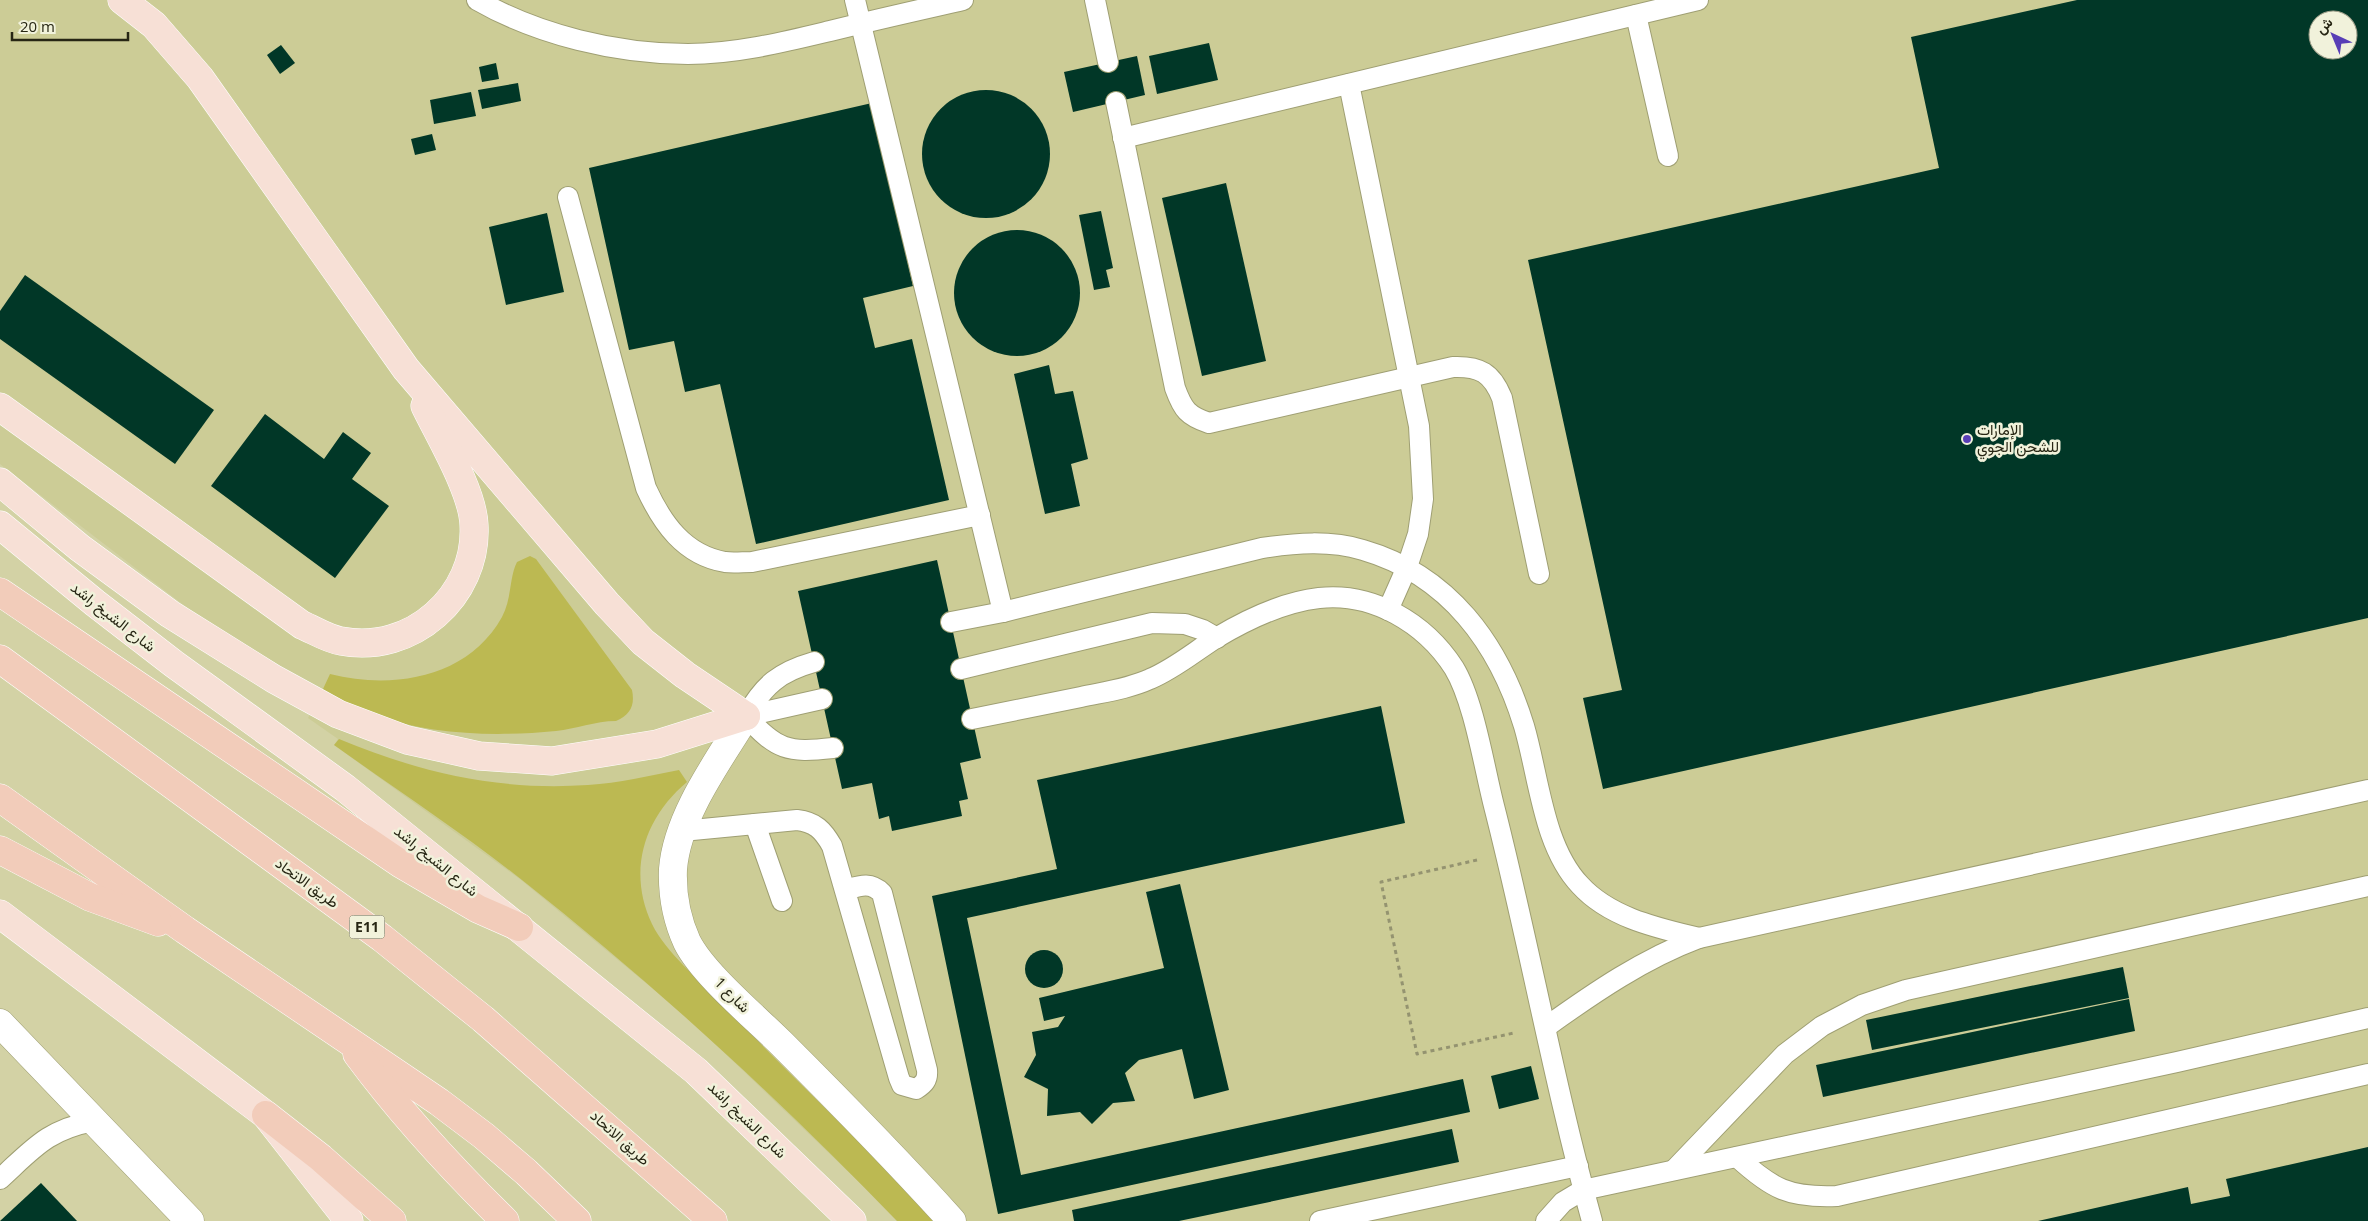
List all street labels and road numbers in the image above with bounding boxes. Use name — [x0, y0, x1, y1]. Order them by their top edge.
street label: شارع الشيخ راشد — [66, 577, 160, 657]
street label: شارع الشيخ راشد — [389, 820, 483, 902]
street label: طريق الاتحاد — [271, 852, 343, 913]
road number: E11 — [350, 916, 384, 939]
street label: شارع 1 — [709, 972, 755, 1018]
street label: شارع الشيخ راشد — [703, 1077, 792, 1164]
street label: طريق الاتحاد — [586, 1105, 655, 1170]

